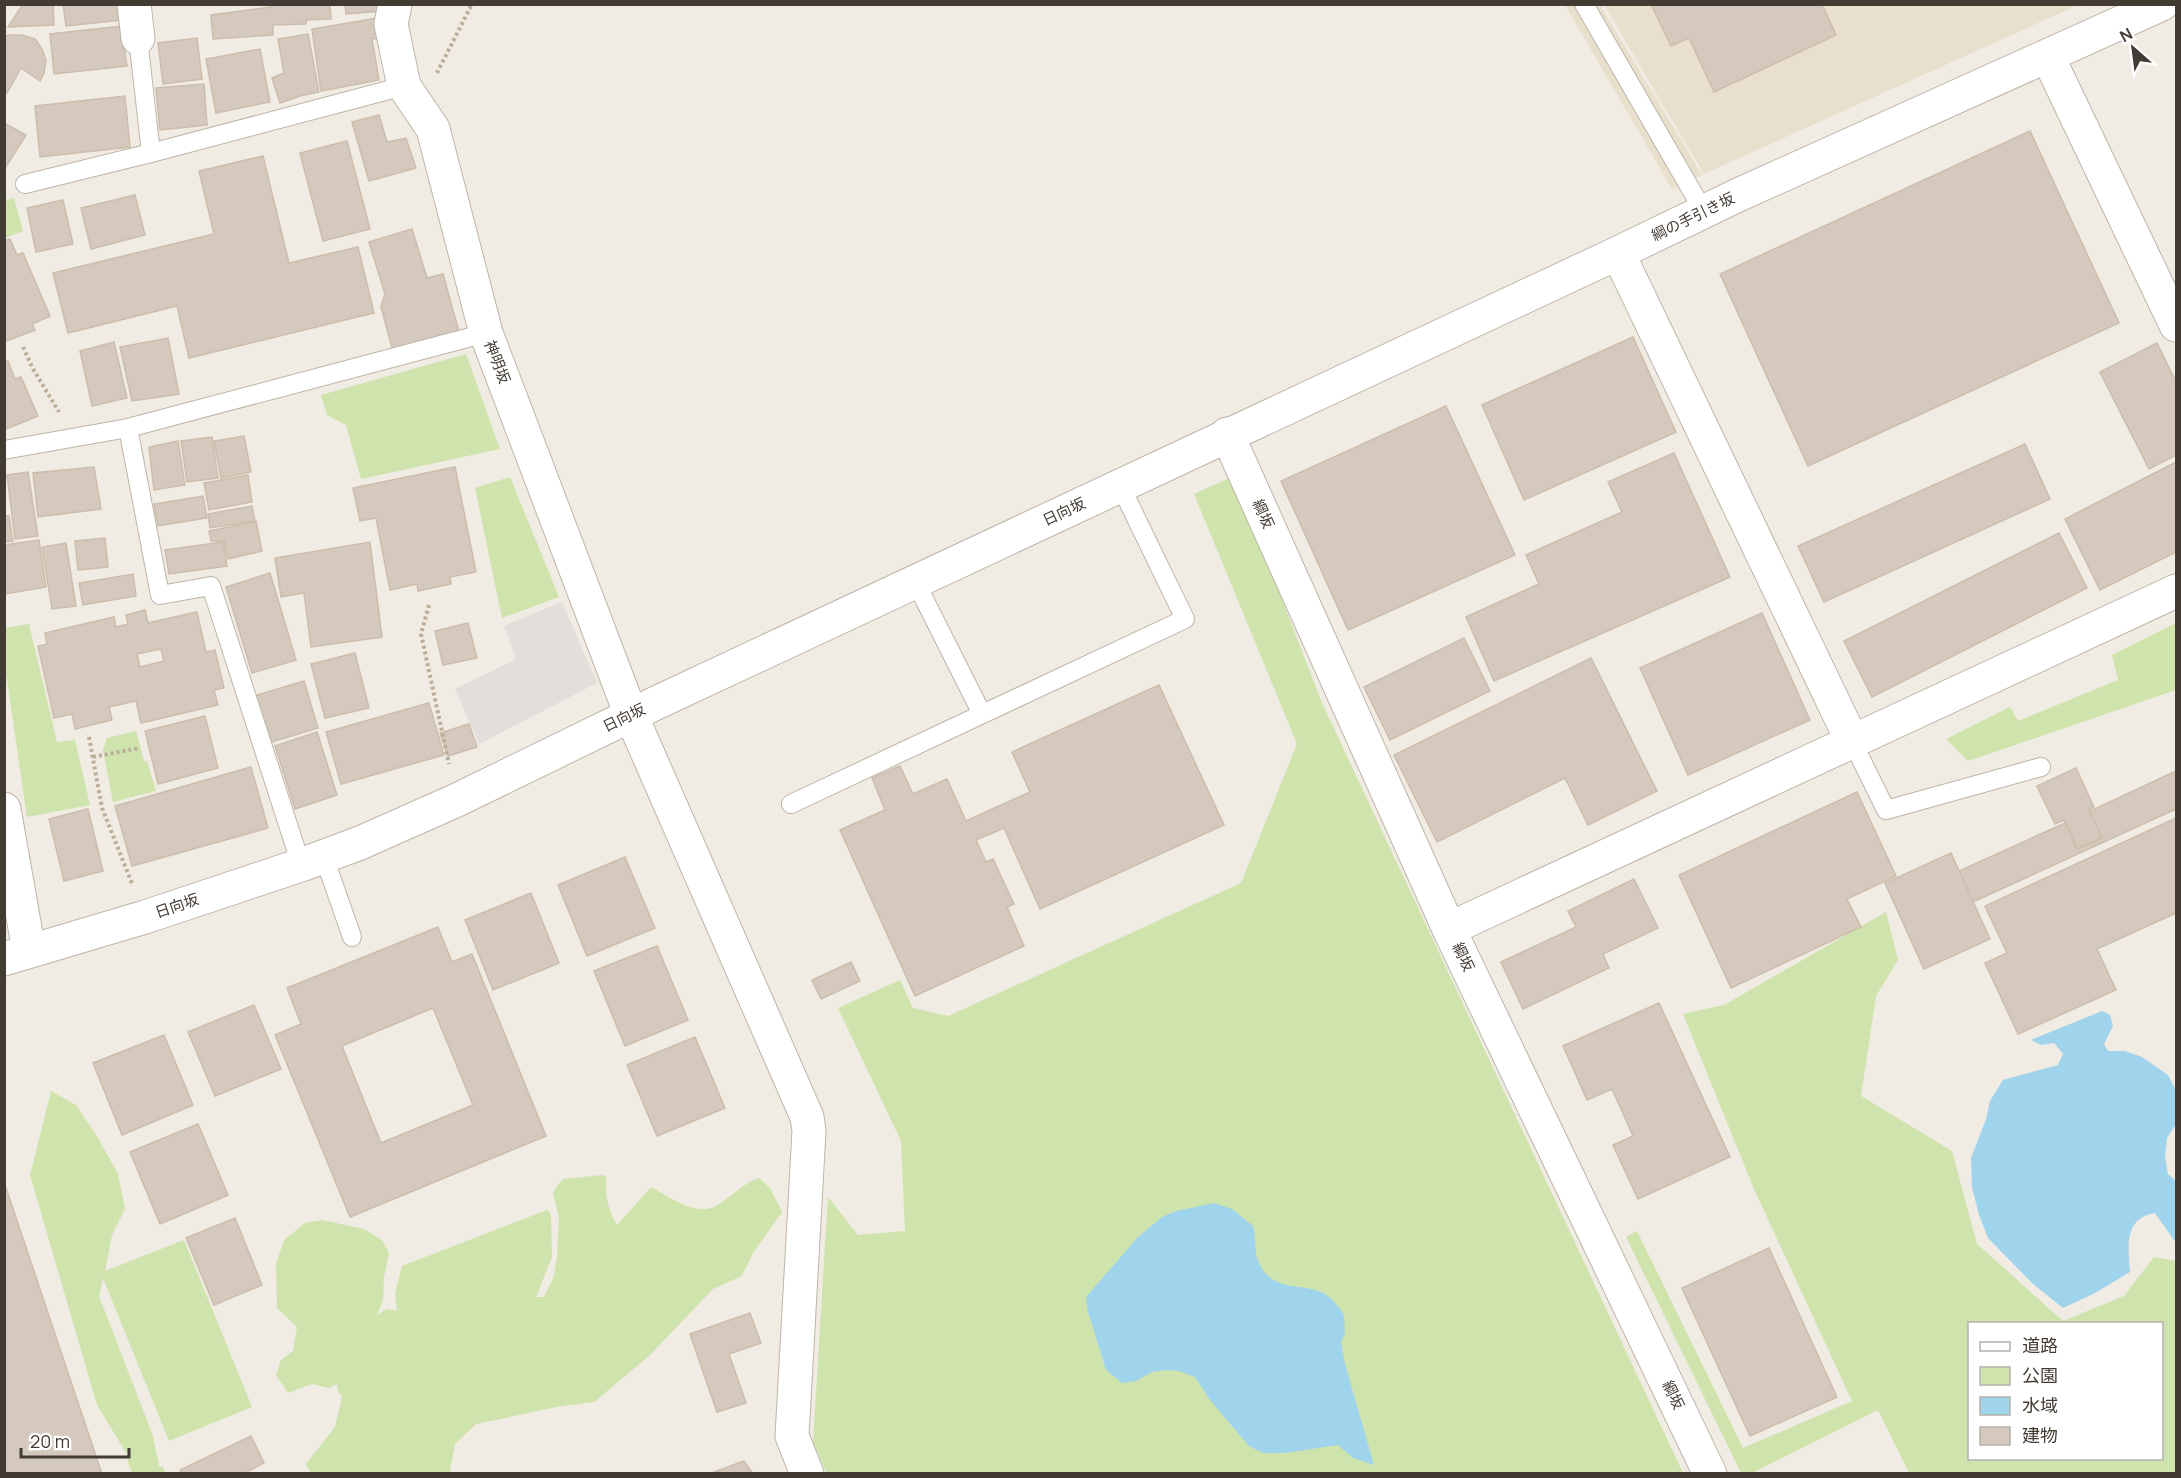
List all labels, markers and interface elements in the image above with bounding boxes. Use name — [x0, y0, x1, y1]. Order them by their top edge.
north arrow — [2103, 18, 2163, 78]
text: N — [2116, 22, 2136, 47]
street label: 綱の手引き坂 — [1648, 187, 1738, 246]
street label: 神明坂 — [480, 337, 515, 387]
street label: 日向坂 — [1039, 493, 1089, 531]
street label: 綱坂 — [1248, 496, 1279, 532]
street label: 日向坂 — [599, 698, 649, 737]
street label: 日向坂 — [152, 888, 202, 923]
street label: 綱坂 — [1447, 939, 1479, 975]
legend — [1968, 1322, 2163, 1460]
text: 道路 — [2022, 1333, 2058, 1357]
text: 公園 — [2022, 1363, 2058, 1387]
street label: 綱坂 — [1657, 1377, 1689, 1413]
text: 水域 — [2022, 1393, 2058, 1417]
scale bar — [21, 1421, 129, 1459]
text: 建物 — [2022, 1423, 2058, 1447]
text: 20 m — [30, 1429, 70, 1453]

